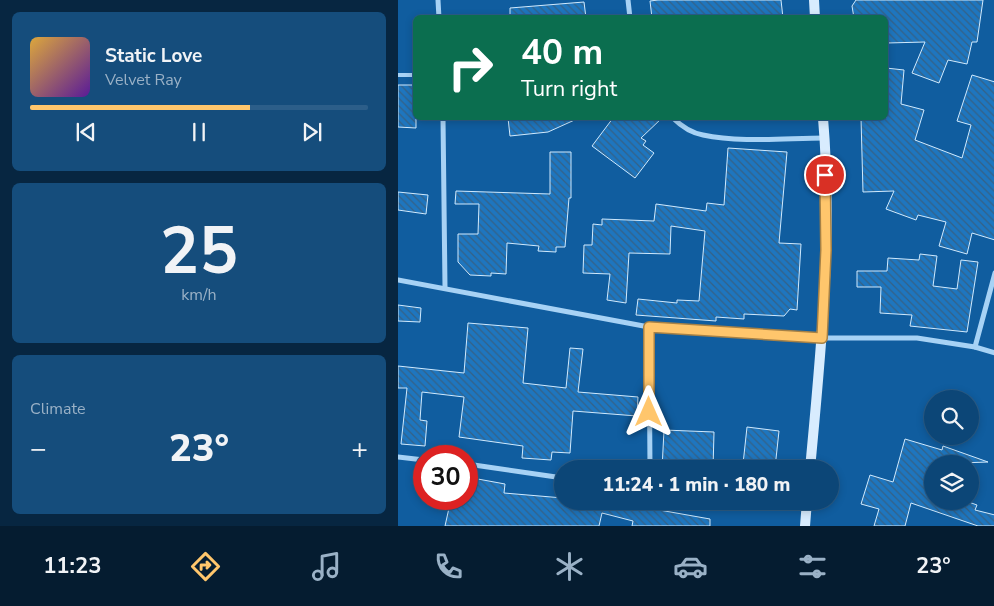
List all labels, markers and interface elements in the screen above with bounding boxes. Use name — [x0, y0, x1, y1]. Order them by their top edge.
text: 40 m — [521, 29, 603, 76]
icon: right — [438, 35, 503, 100]
text: Static Love — [105, 43, 202, 69]
text: Velvet Ray — [105, 69, 182, 91]
text: Turn right — [521, 74, 617, 104]
icon: previous — [72, 118, 100, 146]
icon: pause — [185, 118, 213, 146]
icon: next — [298, 118, 326, 146]
pin — [804, 154, 846, 196]
icon: arrive — [811, 161, 839, 189]
text: 25 — [160, 207, 238, 296]
text: km/h — [181, 284, 217, 306]
position arrow — [622, 385, 674, 437]
map controls — [924, 390, 979, 510]
button: search — [924, 390, 979, 445]
text: Climate — [30, 398, 85, 420]
text: 23° — [169, 423, 229, 474]
text: − — [30, 430, 47, 468]
text: + — [351, 430, 368, 468]
speed limit sign: 30 — [413, 445, 478, 510]
button: layers — [924, 455, 979, 510]
text: 11:24 · 1 min · 180 m — [603, 472, 790, 498]
icon: directions — [188, 549, 223, 584]
icon: music — [309, 549, 344, 584]
icon: phone — [431, 549, 466, 584]
icon: climate — [552, 549, 587, 584]
icon: car — [673, 549, 708, 584]
icon: filters — [795, 549, 830, 584]
text: 11:23 — [43, 551, 101, 581]
text: 23° — [916, 551, 951, 581]

